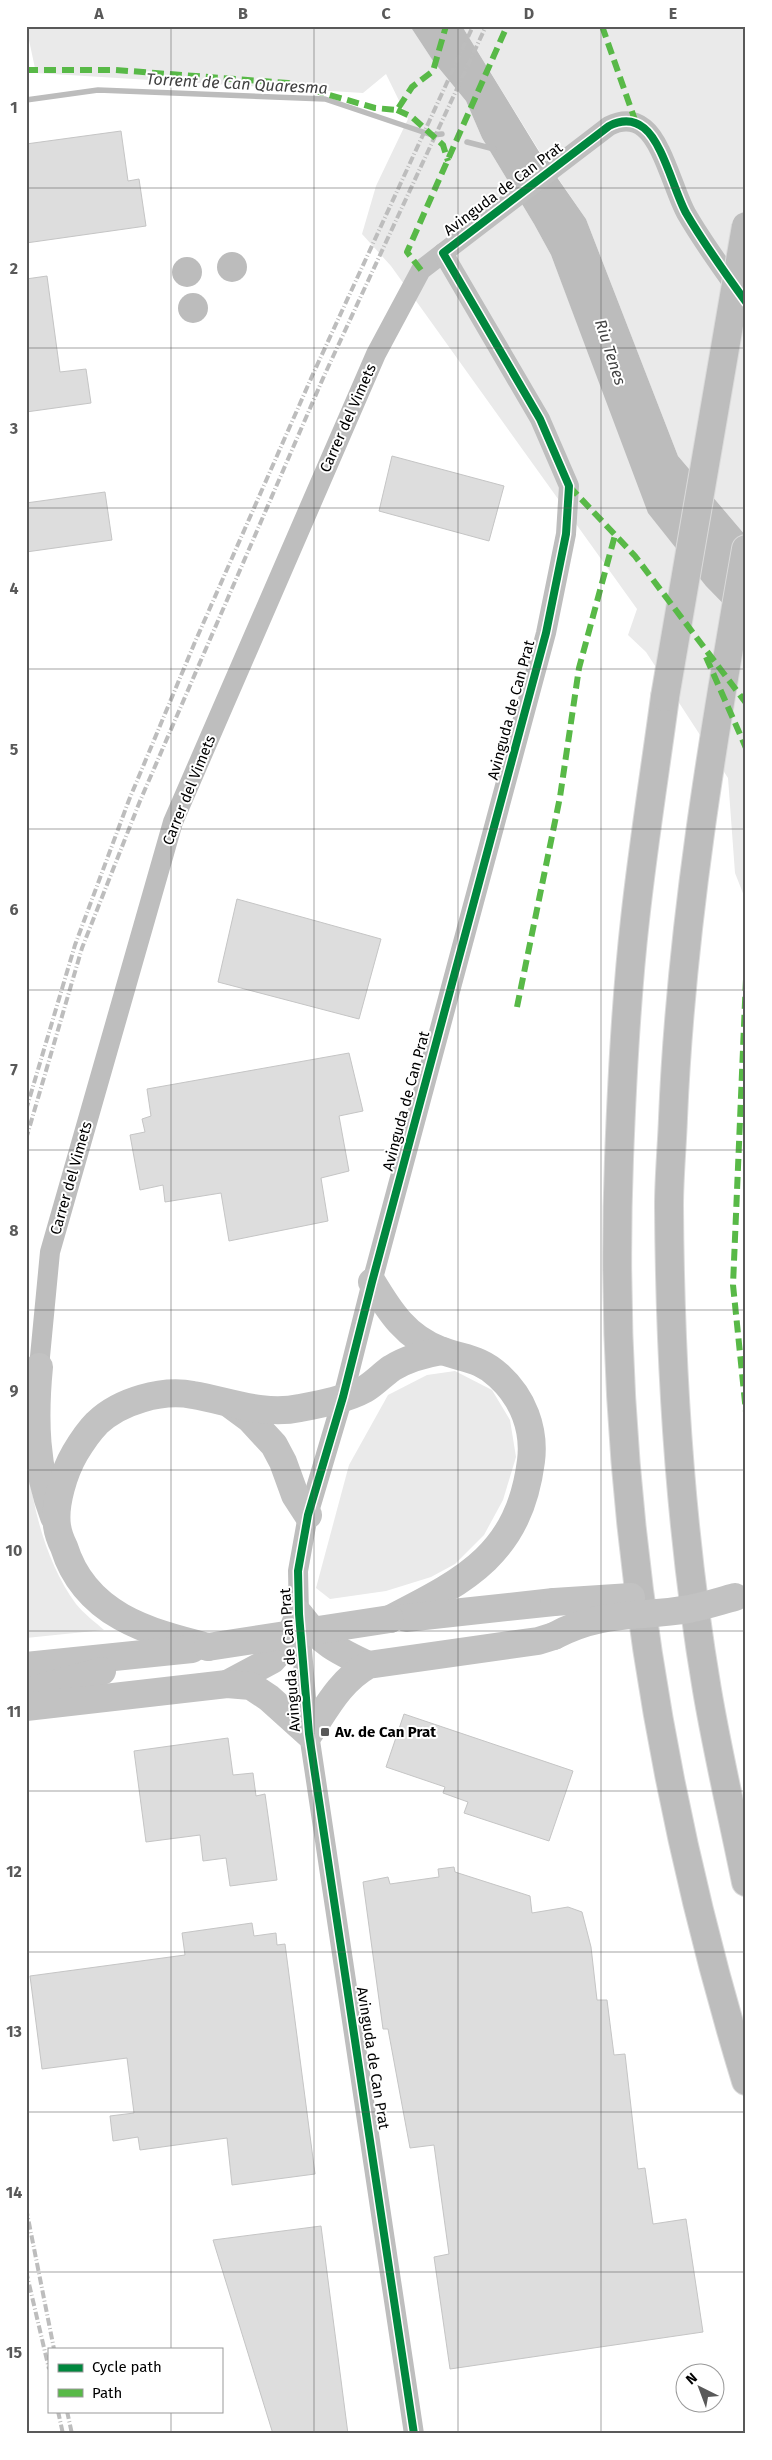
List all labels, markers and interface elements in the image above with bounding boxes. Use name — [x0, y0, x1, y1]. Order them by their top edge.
text: A — [93, 4, 104, 23]
text: B — [238, 4, 248, 23]
text: C — [381, 4, 391, 23]
text: D — [524, 4, 534, 23]
text: E — [669, 4, 677, 23]
water label: Torrent de Can Quaresma — [146, 69, 328, 98]
text: 1 — [10, 98, 18, 117]
street label: Avinguda de Can Prat — [440, 138, 566, 240]
text: 2 — [10, 259, 18, 278]
water label: Riu Tenes — [591, 317, 630, 387]
street label: Carrer del Vimets — [316, 361, 380, 475]
text: 3 — [9, 419, 18, 438]
text: 4 — [9, 579, 19, 598]
street label: Avinguda de Can Prat — [484, 638, 538, 782]
street label: Carrer del Vimets — [159, 732, 219, 848]
text: 5 — [10, 740, 19, 759]
text: 6 — [9, 900, 19, 919]
street label: Avinguda de Can Prat — [379, 1029, 433, 1173]
text: 7 — [10, 1060, 18, 1079]
street label: Carrer del Vimets — [46, 1119, 96, 1237]
text: 8 — [9, 1221, 19, 1240]
text: 9 — [10, 1381, 19, 1400]
text: 10 — [6, 1541, 22, 1560]
street label: Avinguda de Can Prat — [276, 1587, 304, 1732]
text: 11 — [7, 1702, 21, 1721]
place label: Av. de Can Prat — [334, 1723, 436, 1741]
marker: Av. de Can Prat — [319, 1726, 331, 1738]
text: 12 — [6, 1862, 22, 1881]
street label: Avinguda de Can Prat — [353, 1985, 393, 2131]
text: 13 — [6, 2022, 22, 2041]
text: 14 — [6, 2183, 22, 2202]
text: 15 — [6, 2343, 22, 2362]
legend — [48, 2348, 222, 2412]
text: Cycle path — [92, 2358, 162, 2376]
north arrow — [674, 2362, 724, 2412]
text: N — [682, 2369, 701, 2388]
text: Path — [92, 2384, 122, 2402]

